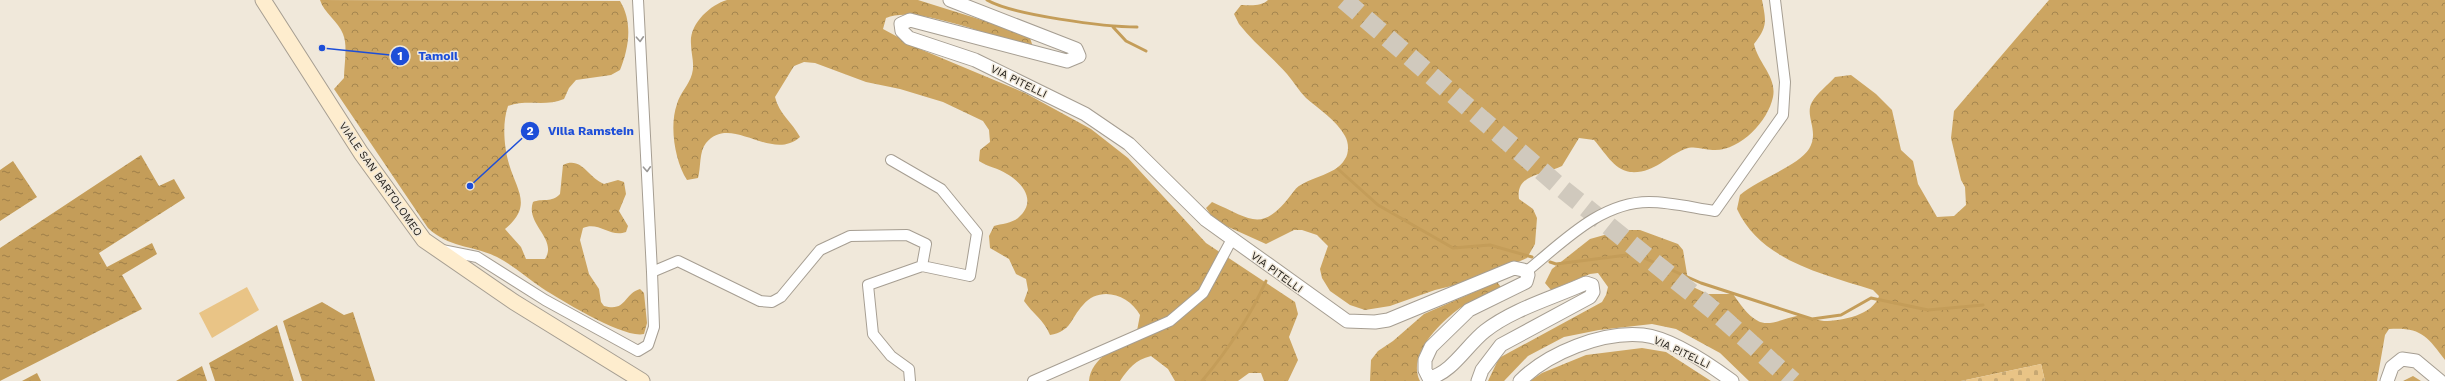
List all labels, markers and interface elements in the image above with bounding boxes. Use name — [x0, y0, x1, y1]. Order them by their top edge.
one-way arrow — [636, 36, 644, 42]
callout: Tamoil — [390, 44, 466, 68]
text: 1 — [397, 49, 403, 63]
text: Tamoil — [418, 49, 458, 63]
street label: VIA PITELLI — [989, 62, 1049, 101]
callout: Villa Ramstein — [520, 119, 642, 143]
street label: VIALE SAN BARTOLOMEO — [336, 120, 425, 239]
text: 2 — [526, 124, 534, 138]
text: Villa Ramstein — [548, 124, 634, 138]
one-way arrow — [642, 166, 651, 172]
street label: VIA PITELLI — [1248, 249, 1305, 296]
street label: VIA PITELLI — [1651, 334, 1712, 371]

